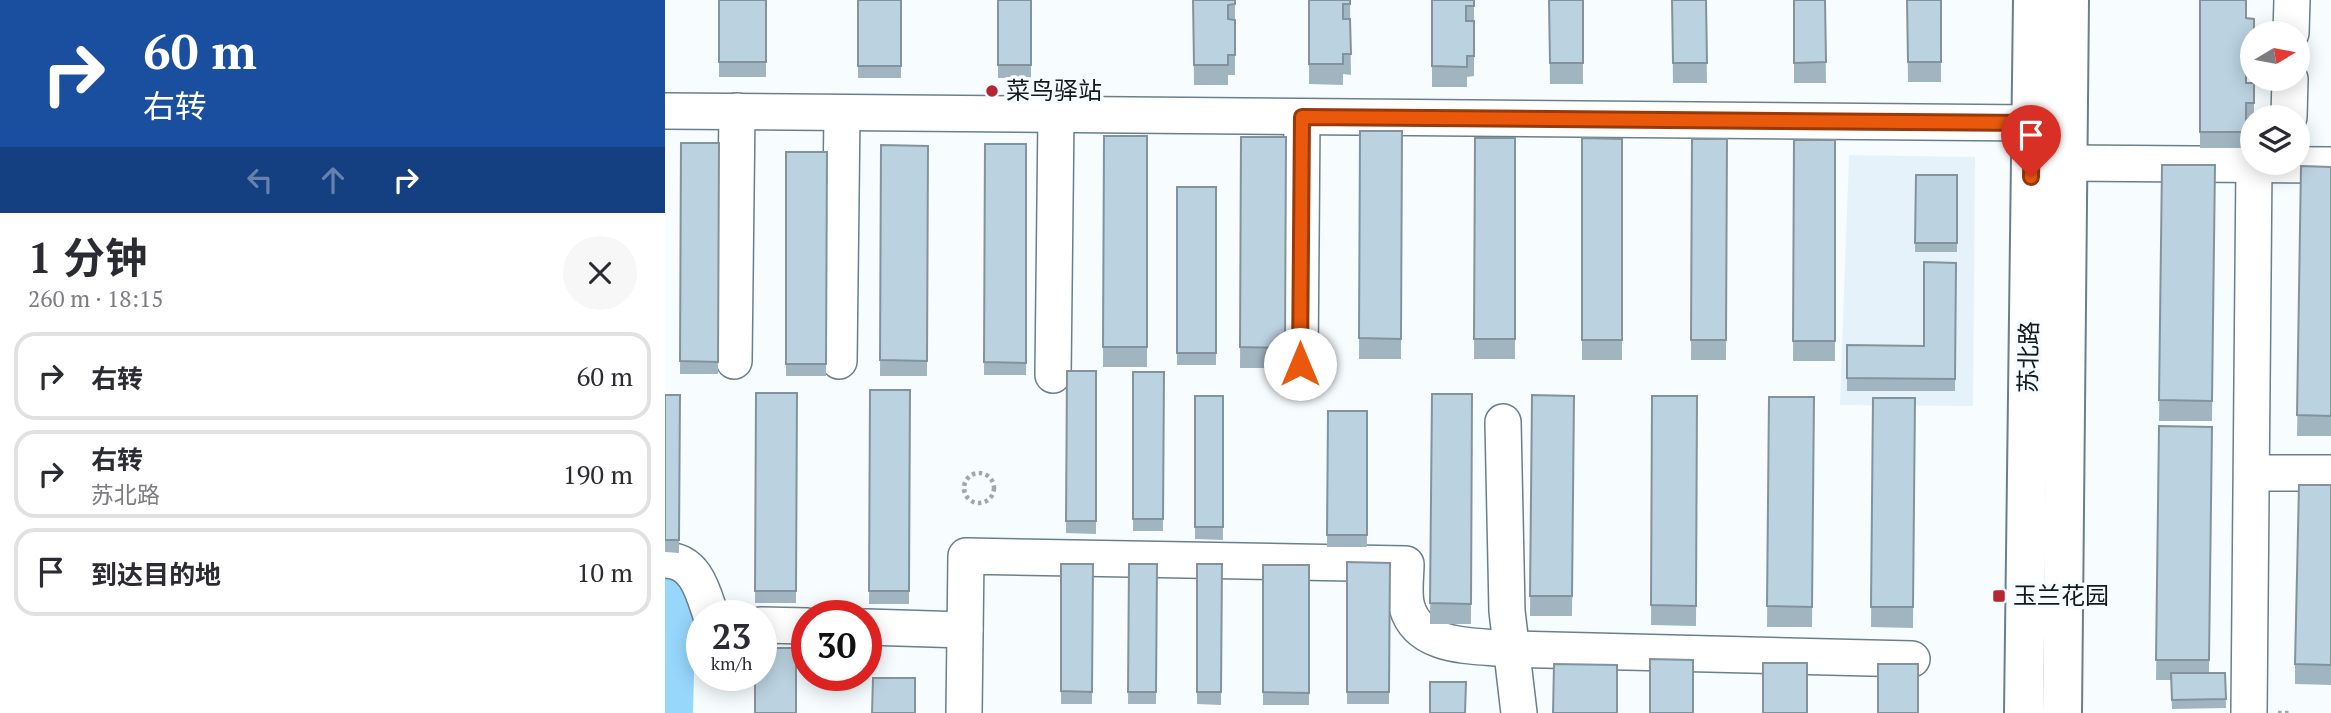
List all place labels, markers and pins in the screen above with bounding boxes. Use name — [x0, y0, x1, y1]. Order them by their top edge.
place label: 菜鸟驿站 — [1006, 74, 1102, 106]
marker: 菜鸟驿站 — [984, 83, 1000, 99]
pin — [2001, 105, 2061, 177]
place label: 玉兰花园 — [2013, 579, 2109, 611]
marker: 玉兰花园 — [1991, 588, 2007, 604]

